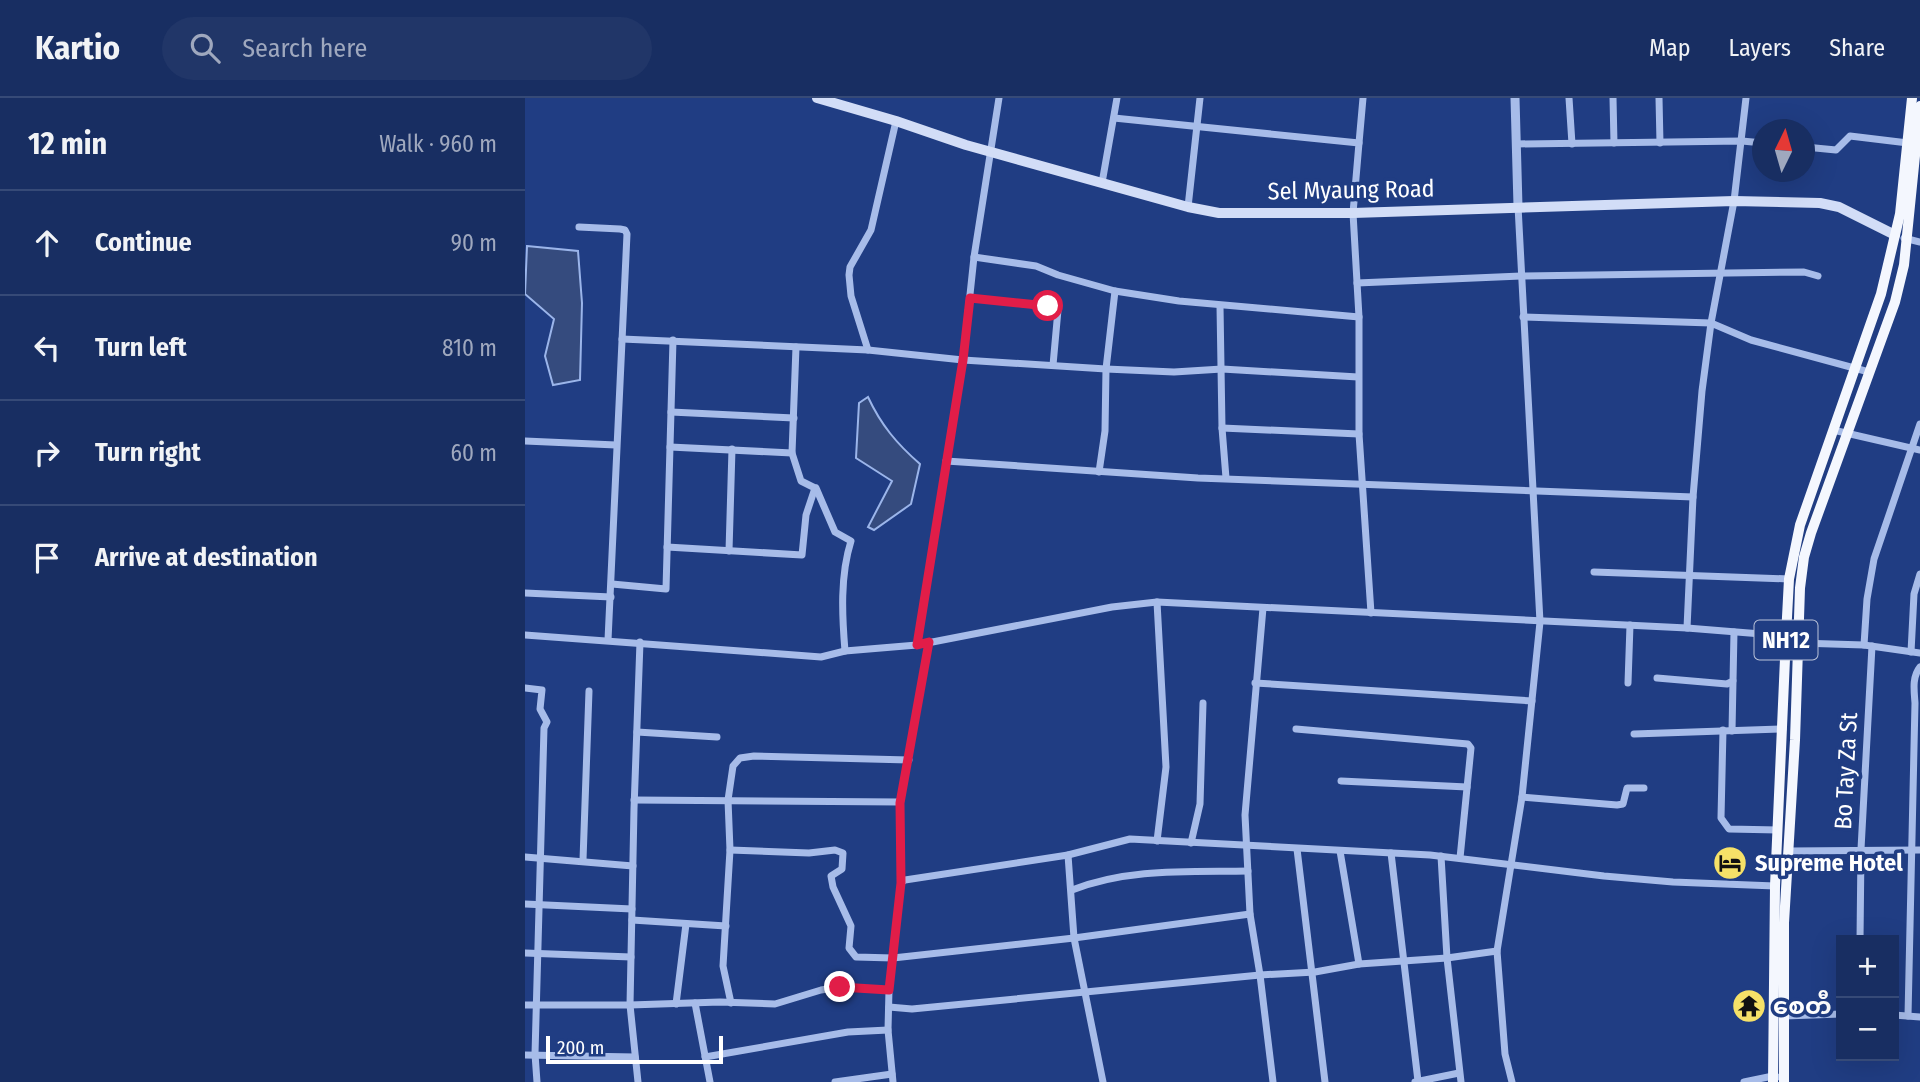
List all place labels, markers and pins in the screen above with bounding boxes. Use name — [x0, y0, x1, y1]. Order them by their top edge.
hotel icon: Supreme Hotel — [1711, 844, 1749, 882]
place label: Supreme Hotel — [1755, 849, 1903, 877]
temple icon: စေတီ — [1730, 987, 1768, 1025]
place label: စေတီ — [1773, 990, 1832, 1020]

